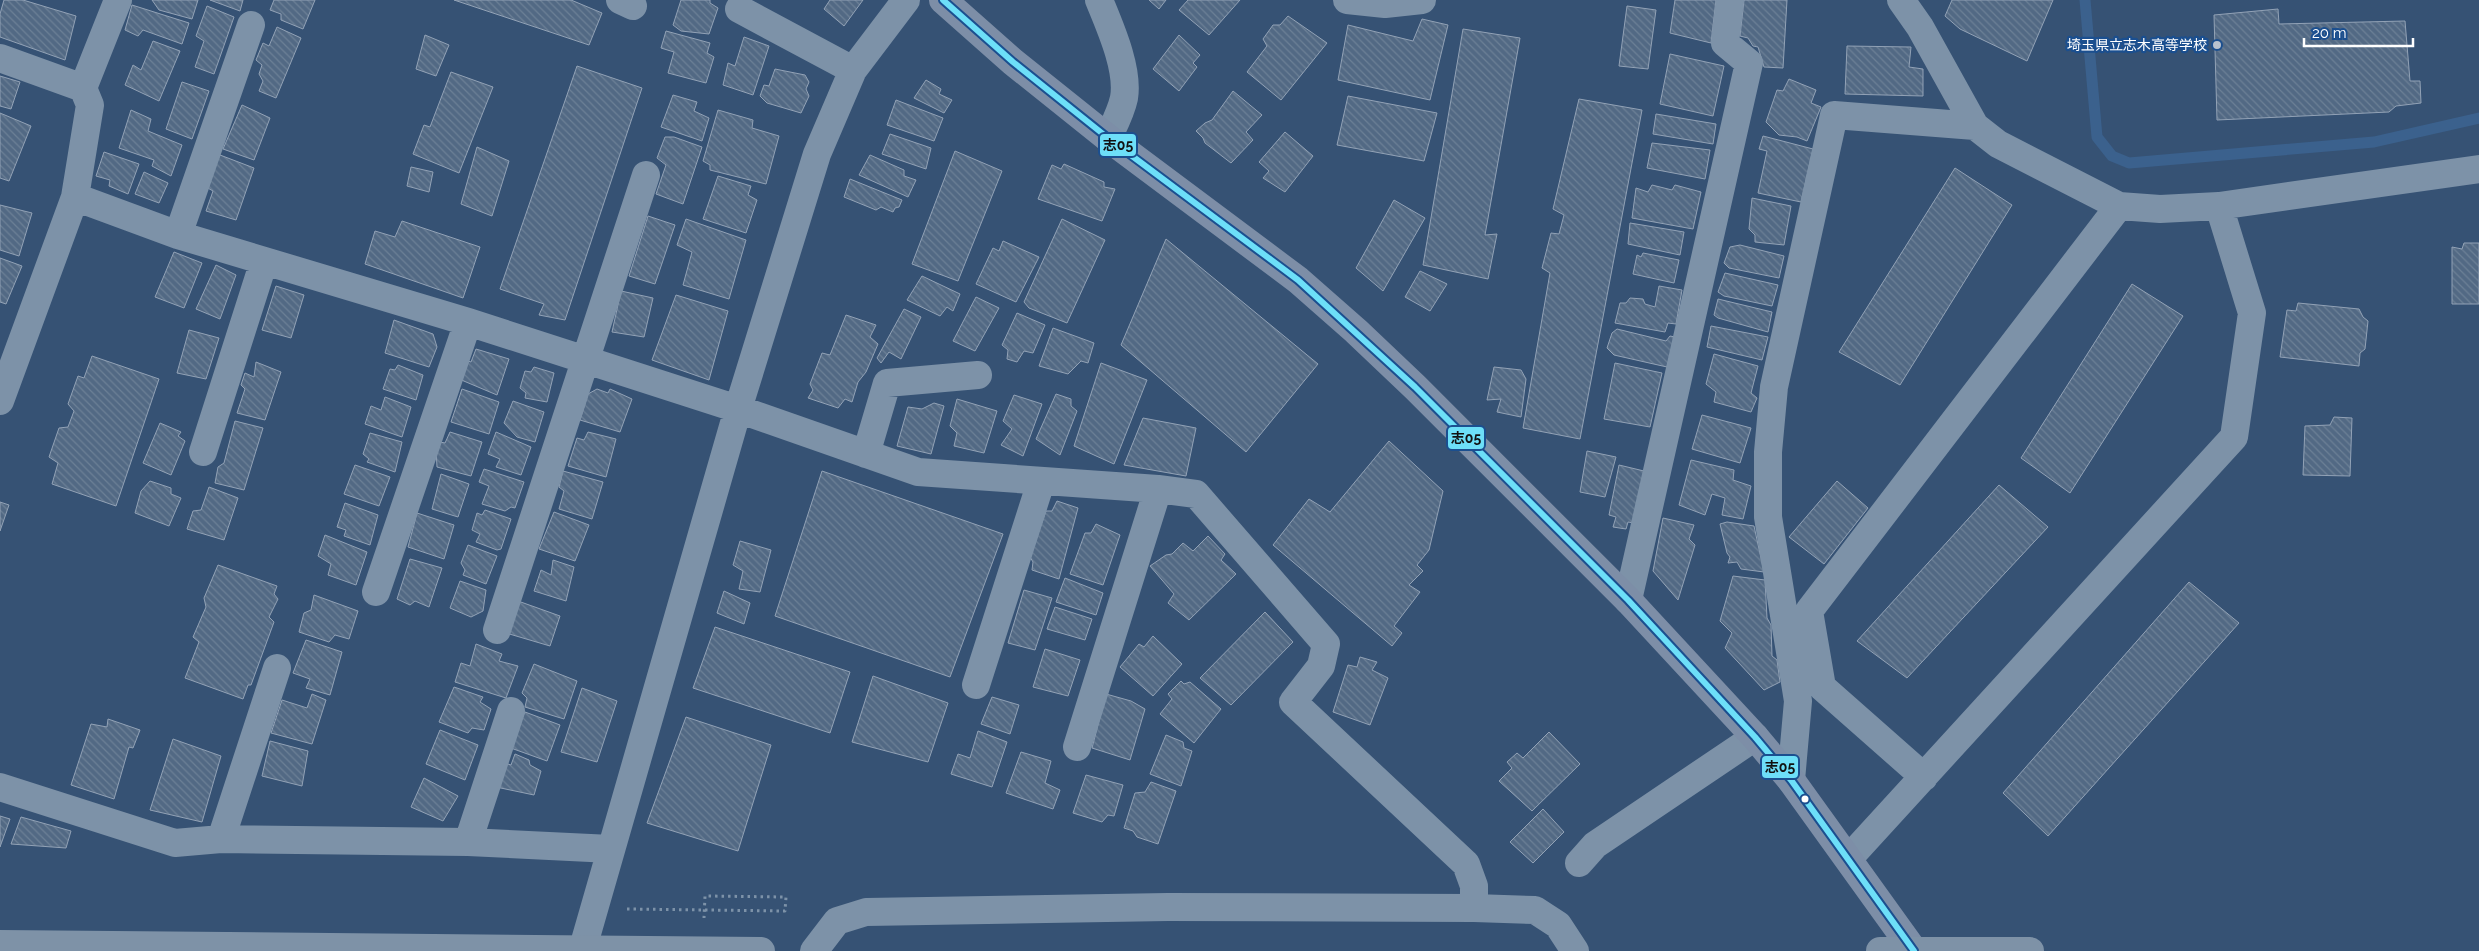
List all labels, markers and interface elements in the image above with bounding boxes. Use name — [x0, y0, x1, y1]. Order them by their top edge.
scale bar — [2304, 15, 2413, 47]
text: 20 m — [2312, 24, 2347, 42]
place label: 埼玉県立志木高等学校 — [2067, 37, 2207, 53]
marker: 埼玉県立志木高等学校 — [2211, 39, 2223, 51]
line badge: 志05 — [1099, 133, 1137, 157]
text: 志05 — [1103, 137, 1133, 153]
line badge: 志05 — [1447, 426, 1485, 450]
text: 志05 — [1451, 430, 1481, 446]
line badge: 志05 — [1761, 755, 1799, 779]
text: 志05 — [1765, 759, 1795, 775]
unlabelled marker — [1800, 794, 1810, 804]

